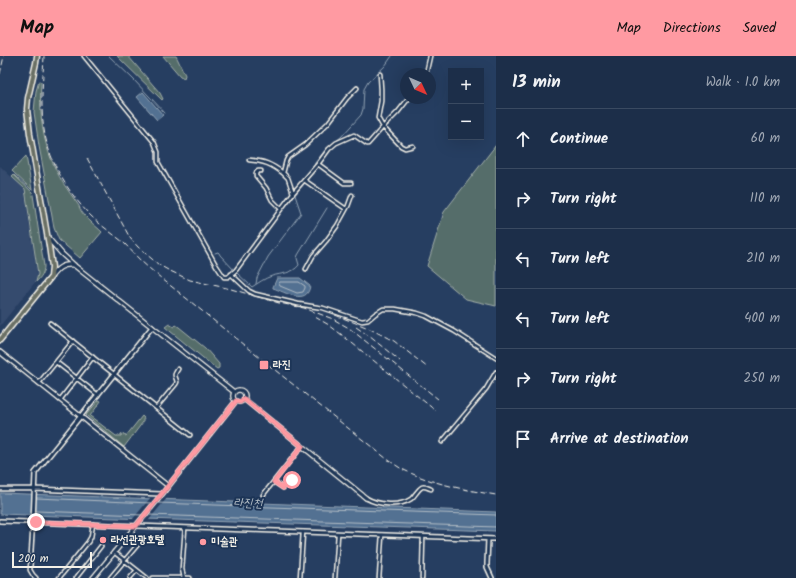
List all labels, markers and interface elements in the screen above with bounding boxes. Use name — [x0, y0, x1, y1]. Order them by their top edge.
text: Map — [20, 13, 54, 43]
text: Map — [616, 17, 641, 39]
text: Directions — [663, 17, 721, 39]
text: Saved — [743, 17, 776, 39]
north arrow — [400, 68, 436, 104]
map controls — [448, 68, 484, 140]
button: + — [448, 68, 484, 104]
text: 13 min — [512, 69, 561, 96]
text: Walk · 1.0 km — [706, 72, 780, 93]
button: − — [448, 104, 484, 140]
text: Continue — [550, 127, 608, 151]
icon: ahead — [512, 128, 534, 150]
text: 60 m — [751, 128, 780, 149]
text: Turn right — [550, 187, 617, 211]
icon: right — [512, 188, 534, 210]
text: 110 m — [750, 188, 780, 209]
text: Turn left — [550, 247, 610, 271]
icon: left — [512, 248, 534, 270]
text: 210 m — [746, 248, 780, 269]
text: Turn left — [550, 307, 610, 331]
icon: left — [512, 308, 534, 330]
text: 400 m — [744, 308, 780, 329]
place label: 라진 — [272, 356, 291, 374]
marker: 라진 — [258, 359, 270, 371]
text: Turn right — [550, 367, 617, 391]
icon: right — [512, 368, 534, 390]
text: 250 m — [743, 368, 780, 389]
text: Arrive at destination — [550, 427, 689, 451]
icon: arrive — [512, 428, 534, 450]
route start — [283, 471, 301, 489]
water label: 라진천 — [233, 493, 264, 513]
route end — [27, 513, 45, 531]
place label: 라선관광호텔 — [110, 531, 164, 549]
place label: 미술관 — [211, 533, 238, 551]
marker: 라선관광호텔 — [98, 535, 108, 545]
marker: 미술관 — [198, 537, 208, 547]
scale bar — [12, 550, 92, 569]
text: 200 m — [18, 550, 49, 568]

